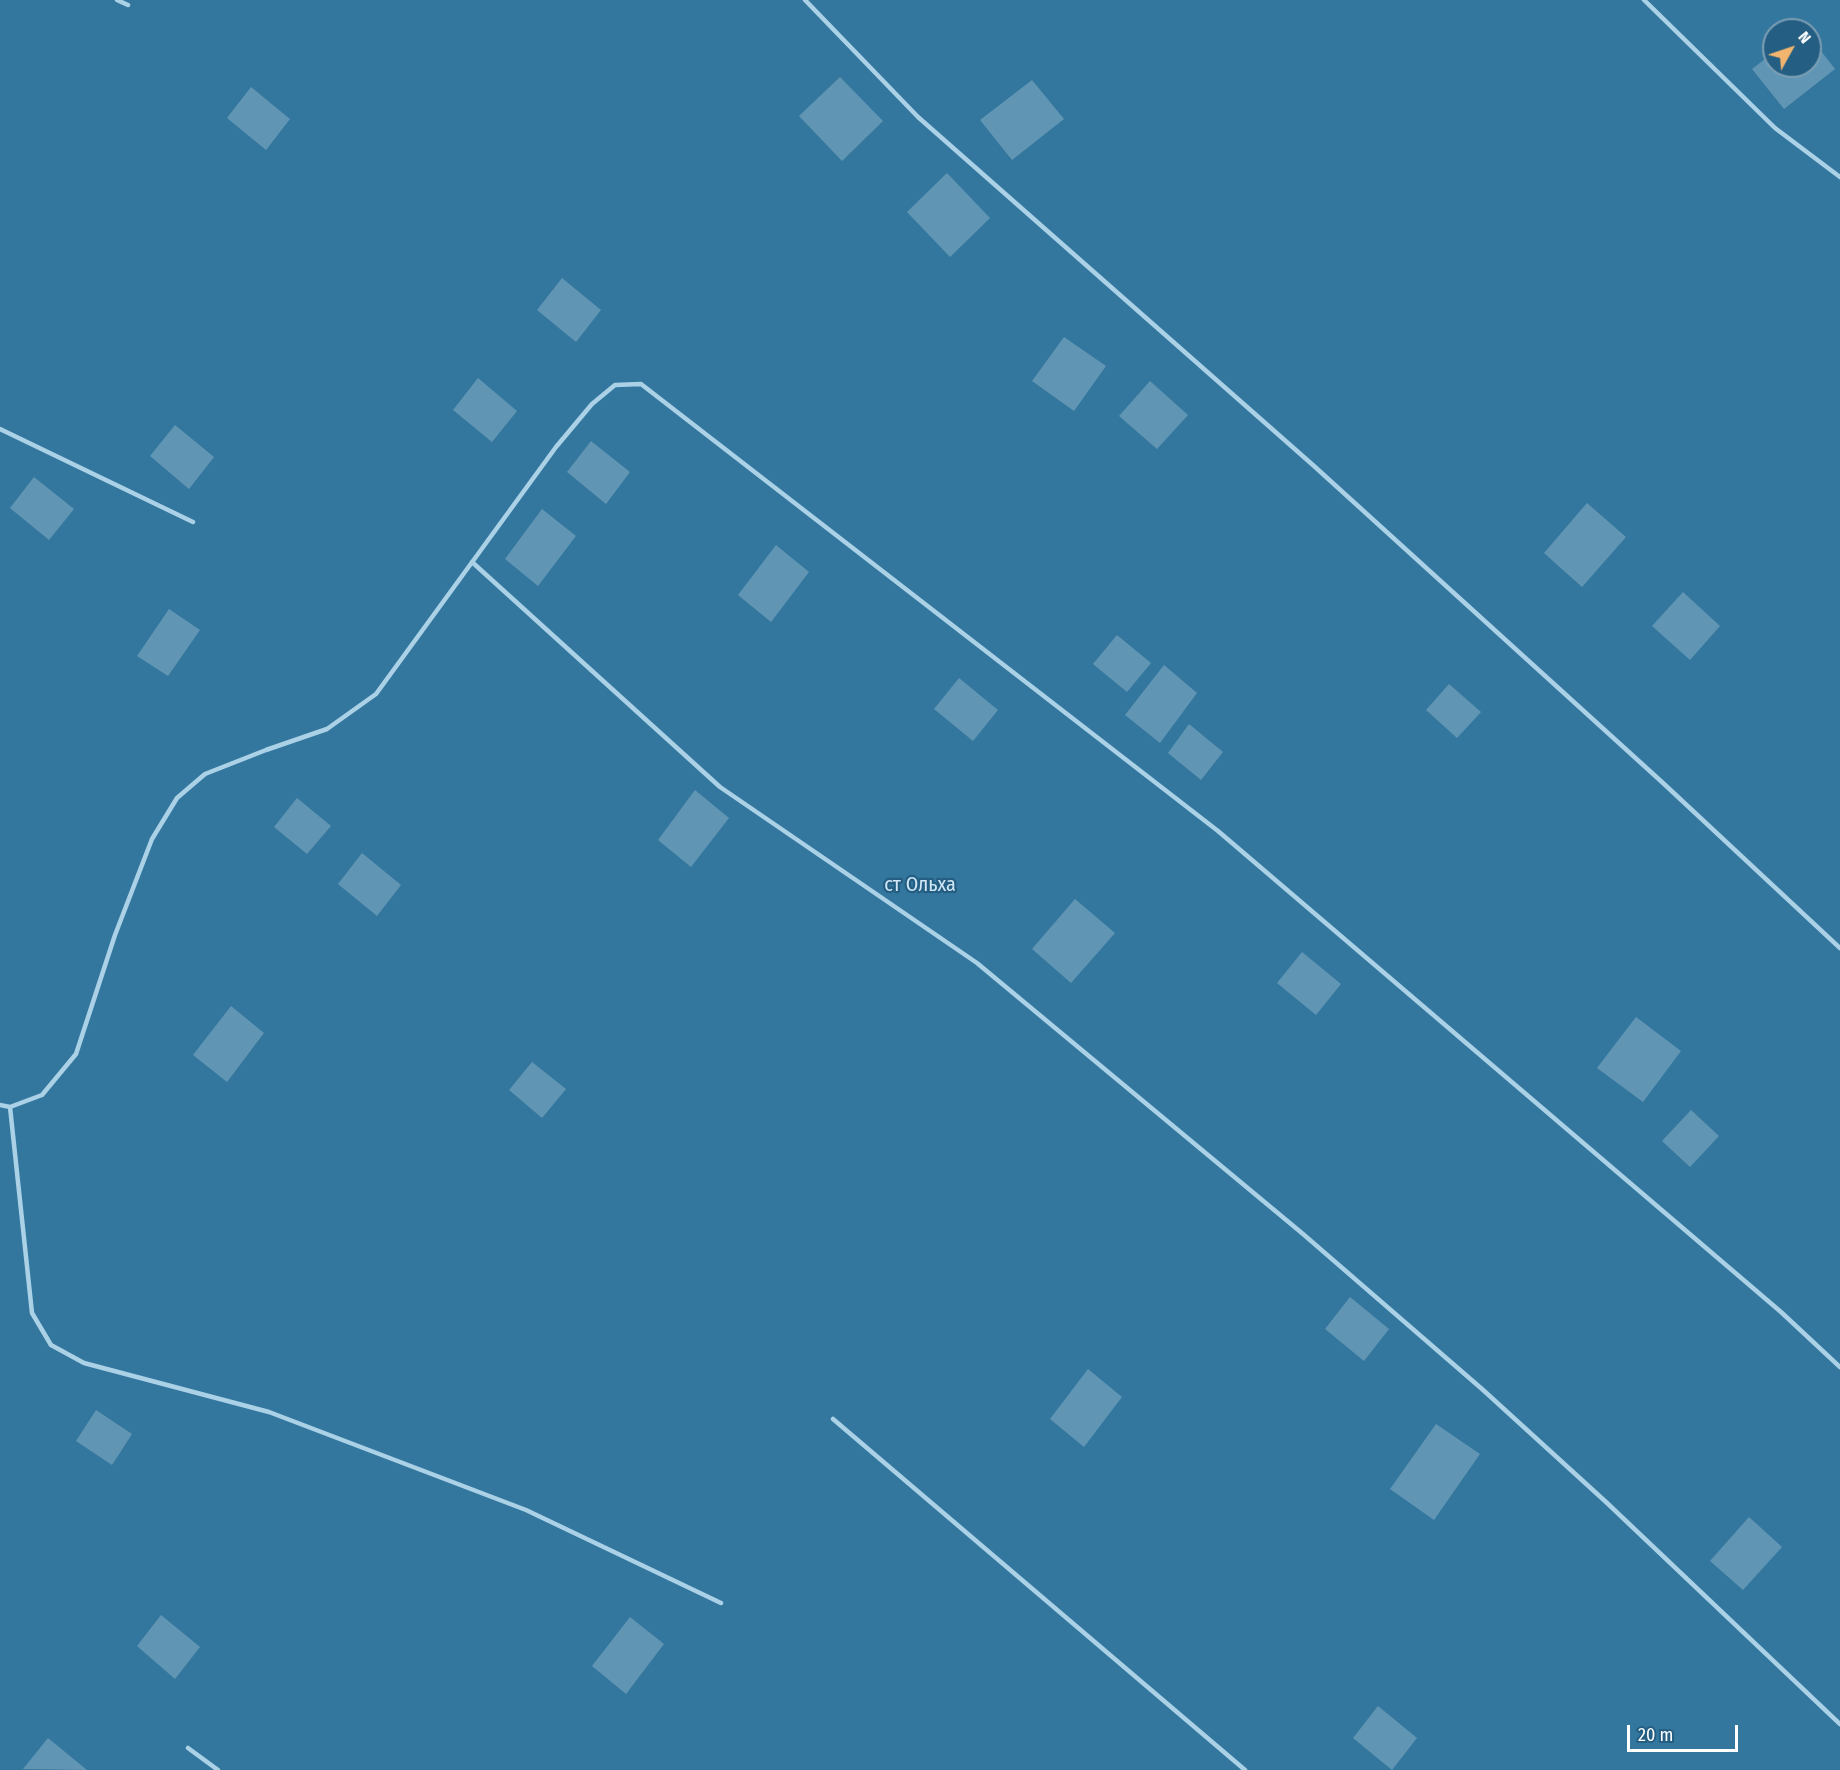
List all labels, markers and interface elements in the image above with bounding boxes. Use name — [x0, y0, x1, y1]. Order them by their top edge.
north arrow — [1762, 18, 1822, 78]
text: N — [1794, 28, 1815, 47]
park label: ст Ольха — [884, 873, 956, 897]
scale bar — [1630, 1713, 1741, 1751]
text: 20 m — [1638, 1724, 1673, 1746]

